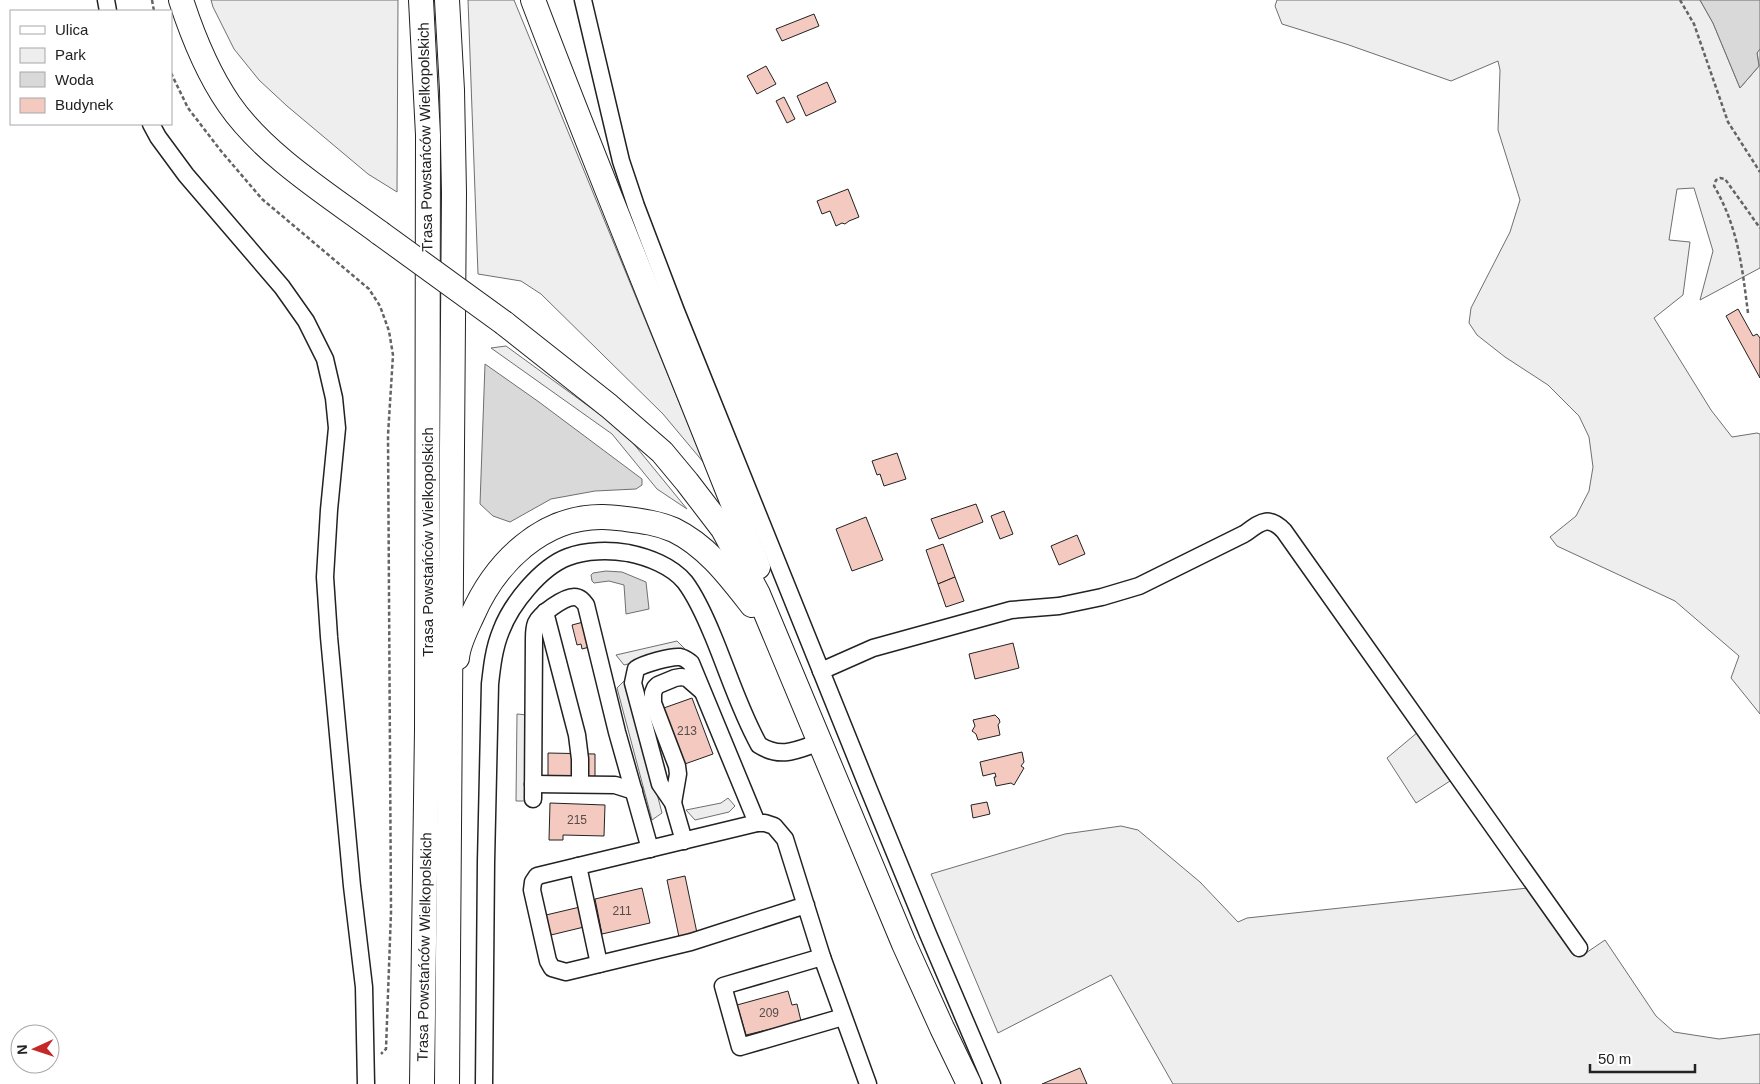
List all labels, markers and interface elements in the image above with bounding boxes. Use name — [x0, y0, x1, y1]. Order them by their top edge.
legend — [10, 10, 172, 125]
text: Ulica — [55, 21, 89, 38]
street label: Trasa Powstańców Wielkopolskich — [414, 22, 436, 252]
text: Park — [55, 46, 86, 63]
text: Woda — [55, 71, 95, 88]
text: Budynek — [55, 96, 114, 113]
street label: Trasa Powstańców Wielkopolskich — [419, 427, 436, 657]
house number: 213 — [677, 724, 697, 738]
house number: 215 — [567, 813, 587, 827]
street label: Trasa Powstańców Wielkopolskich — [413, 832, 435, 1062]
house number: 211 — [612, 904, 632, 918]
house number: 209 — [759, 1006, 779, 1020]
north arrow — [10, 1024, 60, 1074]
scale bar — [1590, 1042, 1695, 1074]
text: N — [14, 1044, 30, 1055]
text: 50 m — [1598, 1050, 1631, 1067]

